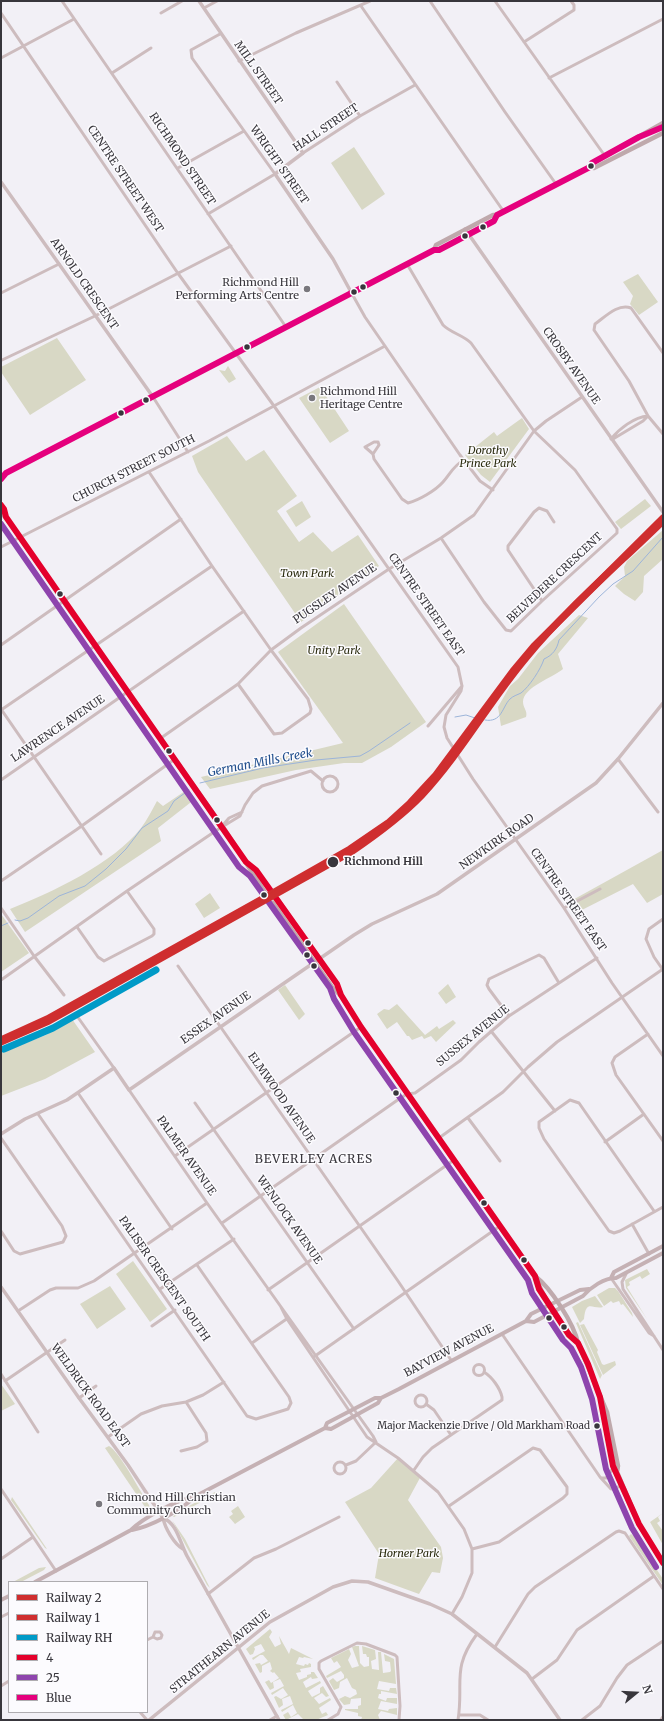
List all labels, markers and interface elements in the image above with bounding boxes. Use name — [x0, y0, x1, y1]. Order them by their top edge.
street label: MILL STREET — [231, 39, 285, 107]
street label: HALL STREET — [291, 101, 361, 155]
street label: RICHMOND STREET — [146, 110, 218, 208]
street label: CENTRE STREET WEST — [84, 123, 166, 235]
street label: WRIGHT STREET — [247, 123, 311, 207]
unlabelled marker — [586, 161, 596, 171]
unlabelled marker — [478, 222, 488, 232]
unlabelled marker — [460, 231, 470, 241]
street label: ARNOLD CRESCENT — [47, 236, 121, 332]
place label: Richmond Hill Performing Arts Centre — [175, 276, 299, 302]
unlabelled marker — [358, 282, 368, 292]
marker: Richmond Hill Performing Arts Centre — [302, 284, 312, 294]
unlabelled marker — [349, 287, 359, 297]
street label: CROSBY AVENUE — [540, 325, 602, 407]
unlabelled marker — [242, 342, 252, 352]
place label: Richmond Hill Heritage Centre — [320, 385, 403, 411]
marker: Richmond Hill Heritage Centre — [307, 393, 317, 403]
unlabelled marker — [141, 395, 151, 405]
unlabelled marker — [116, 408, 126, 418]
street label: CHURCH STREET SOUTH — [71, 432, 197, 506]
park label: Dorothy Prince Park — [460, 444, 516, 470]
street label: BELVEDERE CRESCENT — [504, 530, 606, 626]
street label: CENTRE STREET EAST — [385, 551, 467, 659]
street label: PUGSLEY AVENUE — [291, 561, 379, 627]
park label: Town Park — [280, 567, 334, 581]
unlabelled marker — [55, 589, 65, 599]
park label: Unity Park — [308, 644, 360, 658]
street label: LAWRENCE AVENUE — [9, 693, 107, 765]
unlabelled marker — [164, 746, 174, 756]
water label: German Mills Creek — [206, 746, 314, 780]
street label: NEWKIRK ROAD — [457, 811, 537, 873]
unlabelled marker — [212, 815, 222, 825]
street label: CENTRE STREET EAST — [527, 846, 609, 954]
marker: Richmond Hill — [326, 855, 340, 869]
place label: Richmond Hill — [344, 855, 423, 869]
unlabelled marker — [259, 890, 269, 900]
unlabelled marker — [303, 938, 313, 948]
unlabelled marker — [302, 950, 312, 960]
unlabelled marker — [309, 961, 319, 971]
street label: ESSEX AVENUE — [178, 989, 254, 1047]
street label: SUSSEX AVENUE — [434, 1003, 512, 1069]
street label: ELMWOOD AVENUE — [245, 1050, 317, 1146]
unlabelled marker — [391, 1088, 401, 1098]
street label: PALMER AVENUE — [154, 1114, 218, 1198]
district label: BEVERLEY ACRES — [255, 1153, 373, 1167]
street label: WENLOCK AVENUE — [254, 1173, 324, 1267]
unlabelled marker — [479, 1198, 489, 1208]
street label: PALISER CRESCENT SOUTH — [116, 1214, 212, 1344]
unlabelled marker — [519, 1255, 529, 1265]
unlabelled marker — [544, 1313, 554, 1323]
street label: BAYVIEW AVENUE — [402, 1322, 496, 1380]
unlabelled marker — [559, 1322, 569, 1332]
street label: WELDRICK ROAD EAST — [48, 1342, 132, 1450]
place label: Major Mackenzie Drive / Old Markham Road — [377, 1420, 590, 1432]
marker: Major Mackenzie Drive / Old Markham Road — [592, 1421, 602, 1431]
place label: Richmond Hill Christian Community Church — [107, 1491, 236, 1517]
marker: Richmond Hill Christian Community Church — [94, 1499, 104, 1509]
park label: Horner Park — [379, 1547, 439, 1561]
legend — [8, 1581, 148, 1713]
text: Railway 2 — [46, 1590, 102, 1605]
street label: STRATHEARN AVENUE — [167, 1608, 273, 1696]
text: Railway 1 — [46, 1610, 100, 1625]
text: Railway RH — [46, 1630, 113, 1645]
text: 4 — [46, 1650, 53, 1665]
text: 25 — [46, 1670, 60, 1685]
north arrow — [616, 1673, 656, 1713]
text: N — [639, 1683, 655, 1696]
text: Blue — [46, 1690, 71, 1705]

